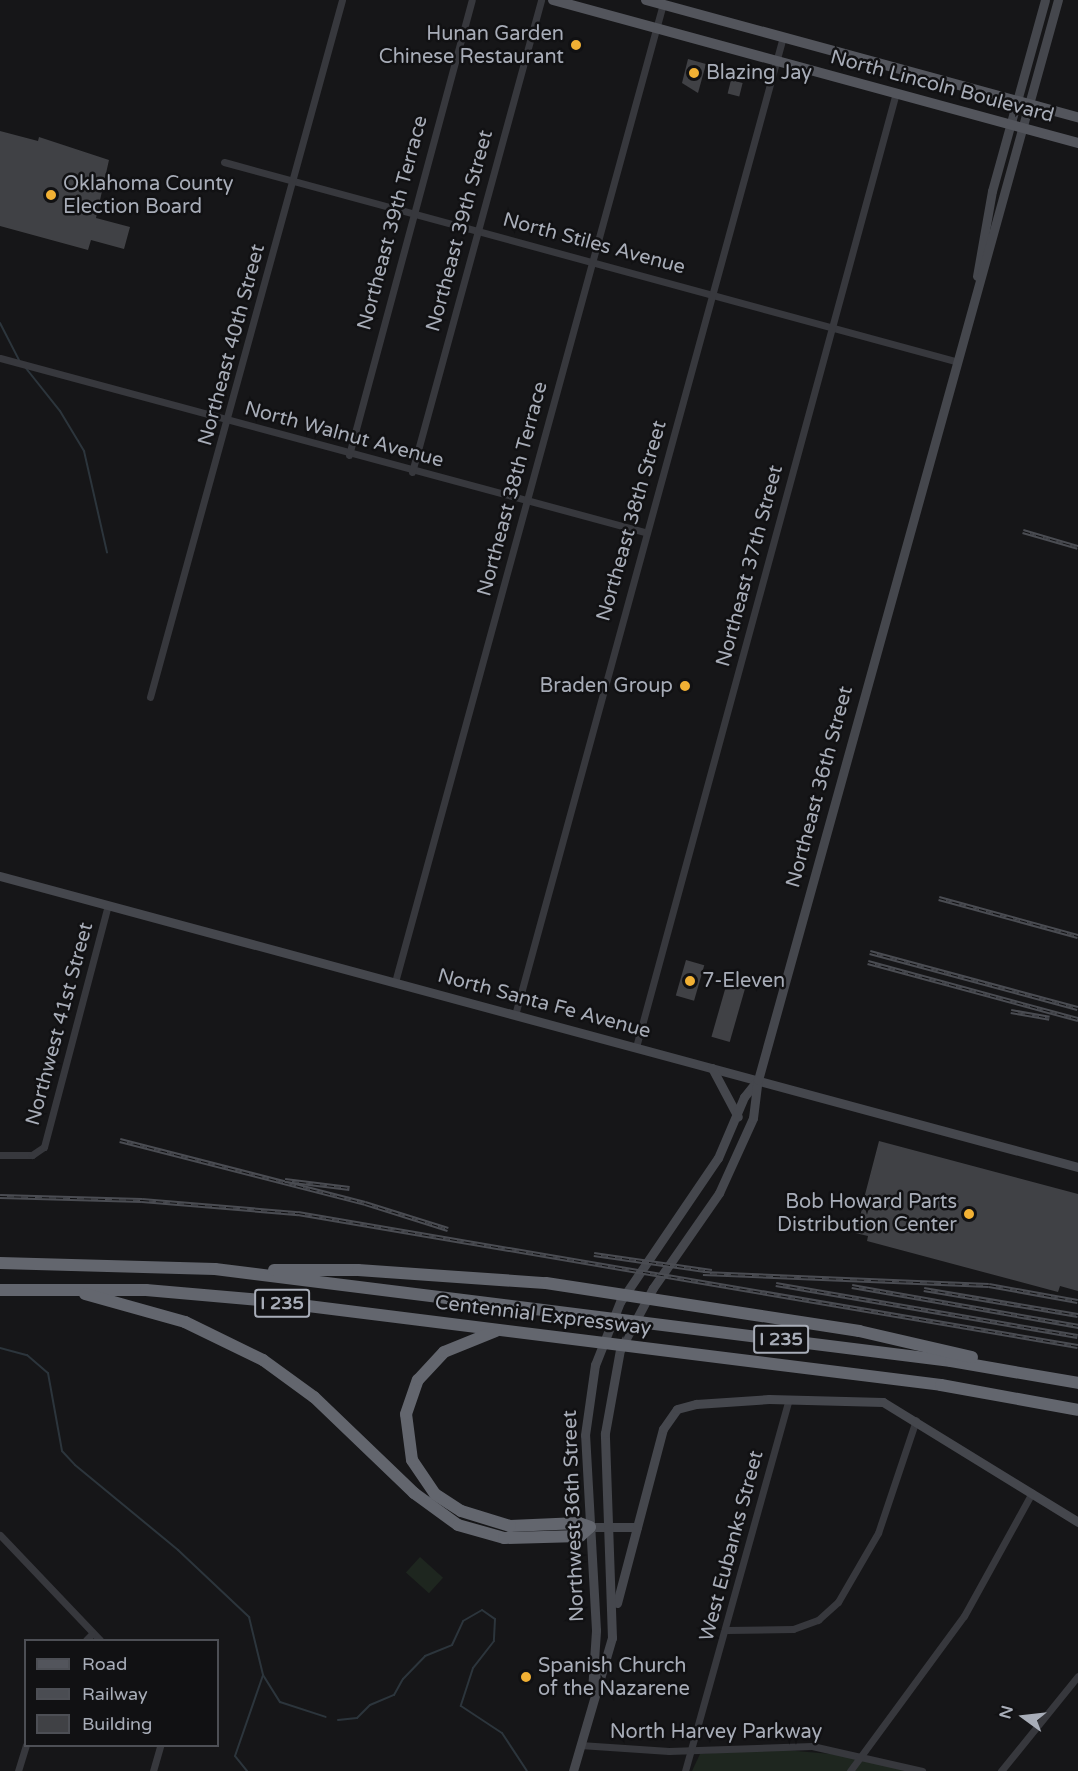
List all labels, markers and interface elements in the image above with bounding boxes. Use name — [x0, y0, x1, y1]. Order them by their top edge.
place label: Hunan Garden Chinese Restaurant — [379, 22, 564, 69]
marker: Hunan Garden Chinese Restaurant — [569, 38, 583, 52]
street label: North Lincoln Boulevard — [828, 46, 1056, 128]
place label: Blazing Jay — [706, 61, 812, 85]
marker: Blazing Jay — [687, 66, 701, 80]
street label: Northeast 39th Terrace — [353, 113, 433, 333]
street label: Northeast 39th Street — [422, 128, 498, 334]
place label: Oklahoma County Election Board — [63, 172, 233, 219]
marker: Oklahoma County Election Board — [44, 188, 58, 202]
street label: North Stiles Avenue — [500, 208, 688, 280]
street label: Northeast 40th Street — [194, 242, 270, 448]
street label: Northeast 38th Terrace — [473, 379, 553, 599]
street label: North Walnut Avenue — [242, 397, 446, 473]
street label: Northeast 38th Street — [592, 418, 672, 624]
street label: Northeast 37th Street — [712, 463, 788, 669]
place label: Braden Group — [540, 674, 673, 698]
marker: Braden Group — [678, 679, 692, 693]
street label: Northeast 36th Street — [782, 684, 858, 890]
street label: Northwest 41st Street — [21, 920, 99, 1128]
street label: North Santa Fe Avenue — [435, 964, 653, 1044]
place label: 7-Eleven — [702, 969, 785, 993]
marker: 7-Eleven — [683, 974, 697, 988]
place label: Bob Howard Parts Distribution Center — [777, 1190, 957, 1237]
marker: Bob Howard Parts Distribution Center — [962, 1207, 976, 1221]
road number: I 235 — [254, 1288, 310, 1318]
street label: Centennial Expressway — [433, 1291, 653, 1341]
road number: I 235 — [752, 1324, 810, 1354]
street label: Northwest 36th Street — [558, 1410, 590, 1622]
street label: West Eubanks Street — [695, 1448, 769, 1644]
legend — [24, 1639, 219, 1747]
text: Road — [82, 1653, 127, 1675]
place label: Spanish Church of the Nazarene — [538, 1654, 690, 1701]
marker: Spanish Church of the Nazarene — [519, 1670, 533, 1684]
text: Railway — [82, 1683, 148, 1705]
north arrow — [994, 1687, 1054, 1747]
text: N — [995, 1704, 1018, 1721]
text: Building — [82, 1713, 152, 1735]
street label: North Harvey Parkway — [610, 1720, 822, 1744]

